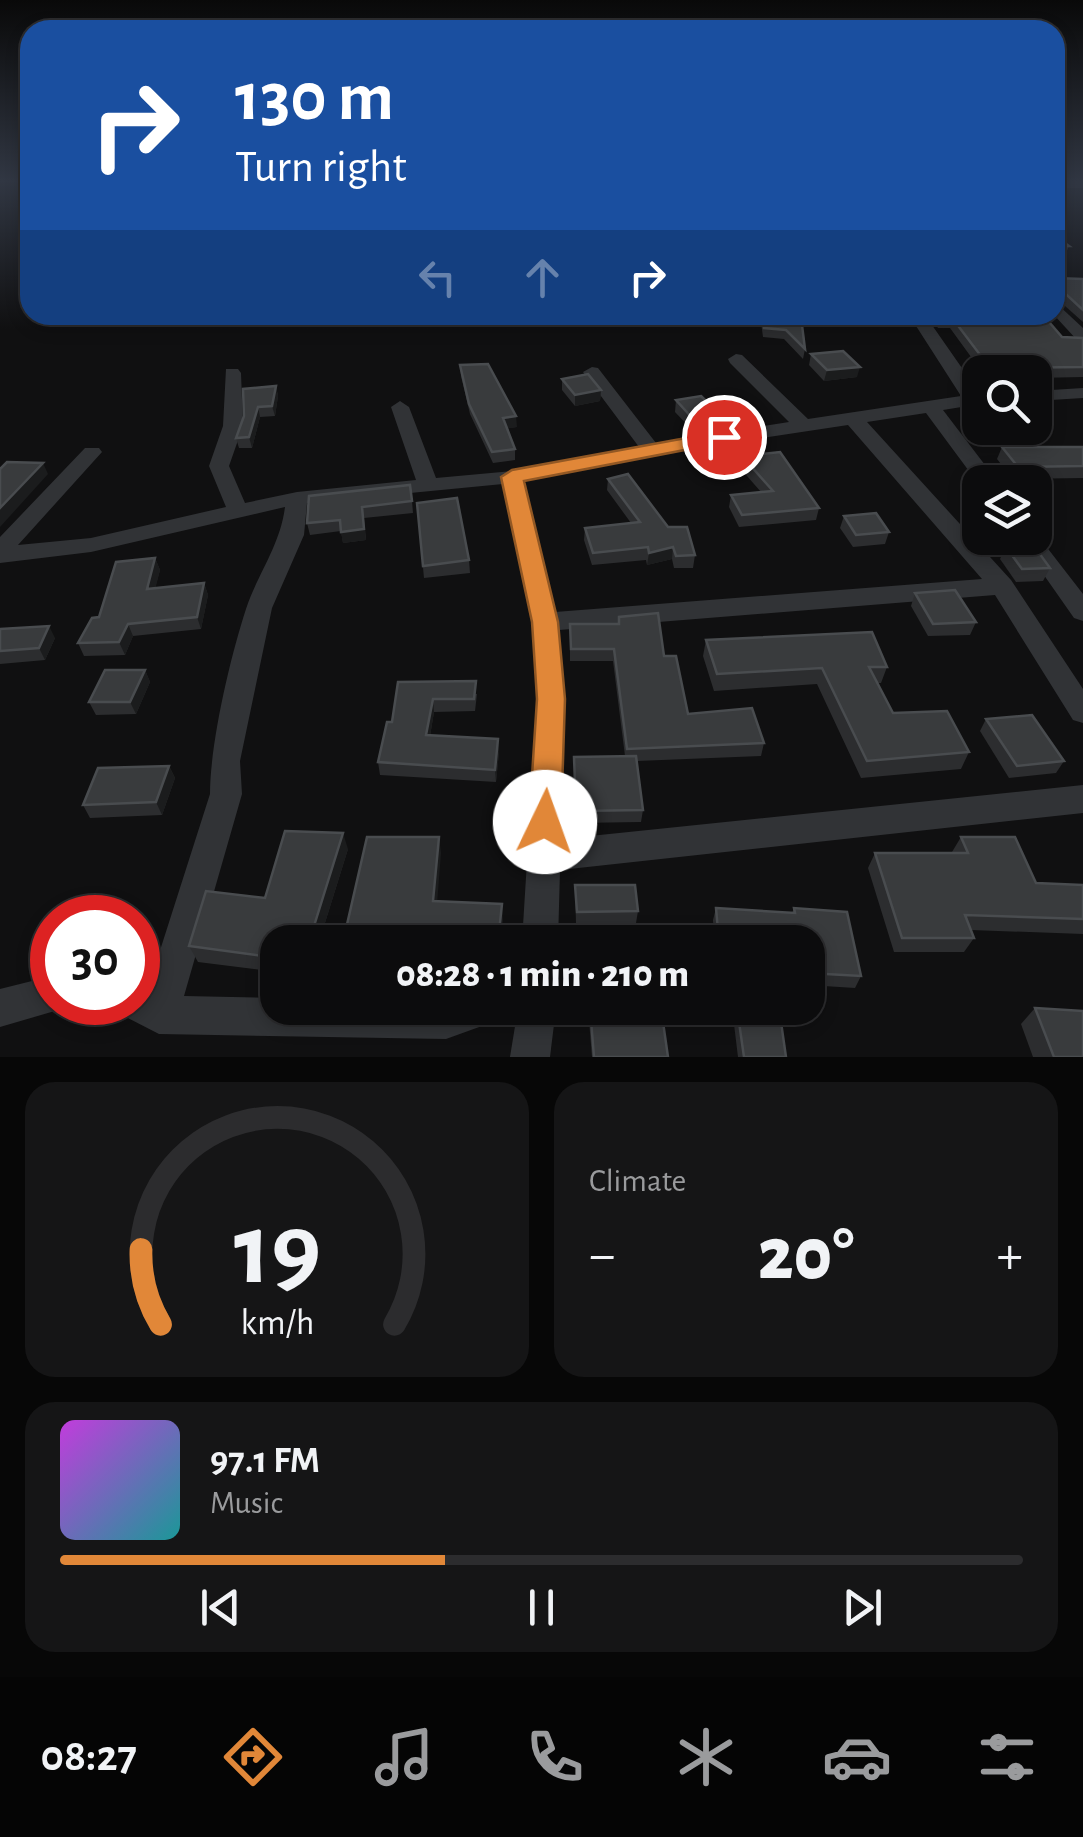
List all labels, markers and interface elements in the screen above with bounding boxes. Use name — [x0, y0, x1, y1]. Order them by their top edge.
icon: right — [70, 60, 200, 190]
text: 130 m — [235, 63, 394, 133]
text: Turn right — [235, 145, 407, 190]
icon: left — [410, 250, 465, 305]
icon: ahead — [515, 250, 570, 305]
icon: right — [620, 250, 675, 305]
map controls — [962, 355, 1052, 555]
button: search — [962, 355, 1052, 445]
pin — [682, 395, 767, 480]
icon: arrive — [697, 410, 752, 465]
button: layers — [962, 465, 1052, 555]
position arrow — [493, 770, 597, 874]
speed limit sign: 30 — [30, 895, 160, 1025]
text: 08:28 · 1 min · 210 m — [396, 956, 689, 994]
text: Climate — [589, 1165, 686, 1197]
text: 19 — [233, 1199, 321, 1303]
text: 20° — [758, 1218, 854, 1293]
text: − — [589, 1228, 615, 1283]
text: + — [997, 1228, 1023, 1283]
text: km/h — [240, 1305, 314, 1341]
text: 97.1 FM — [210, 1442, 320, 1480]
text: Music — [210, 1487, 283, 1519]
icon: previous — [193, 1580, 248, 1635]
icon: pause — [514, 1580, 569, 1635]
icon: next — [835, 1580, 890, 1635]
icon: directions — [218, 1722, 288, 1792]
icon: music — [369, 1722, 439, 1792]
icon: phone — [520, 1722, 590, 1792]
icon: climate — [671, 1722, 741, 1792]
icon: car — [822, 1722, 892, 1792]
icon: filters — [972, 1722, 1042, 1792]
text: 08:27 — [40, 1734, 137, 1779]

